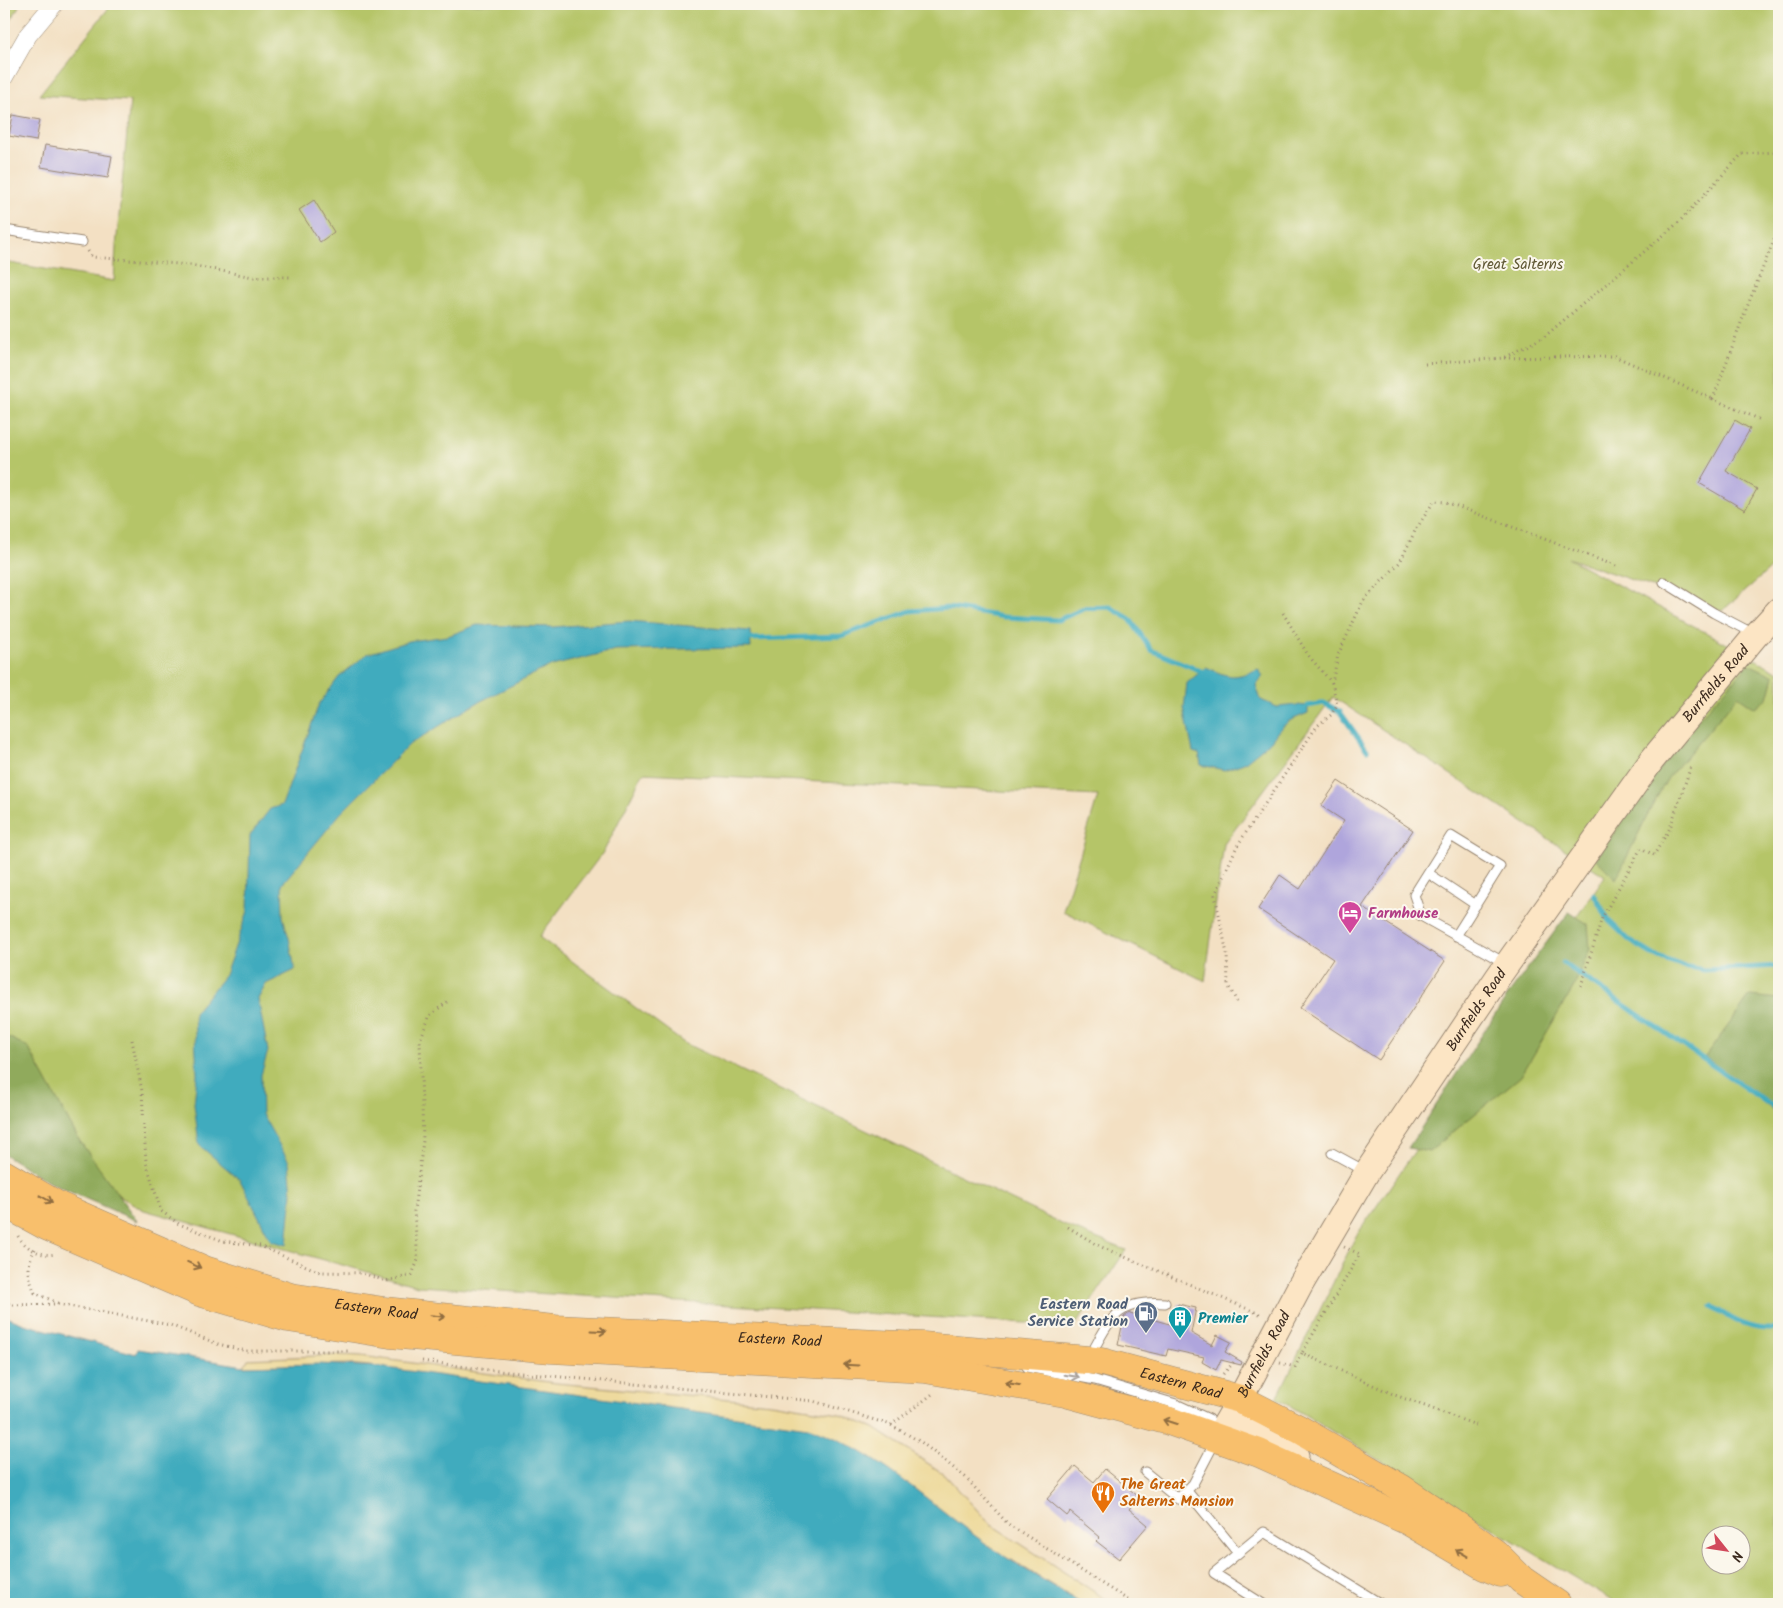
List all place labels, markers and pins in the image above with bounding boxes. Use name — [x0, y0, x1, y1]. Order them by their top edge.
hotel icon: Farmhouse — [1337, 900, 1363, 934]
place label: Farmhouse — [1368, 902, 1439, 926]
place label: Eastern Road Service Station — [1028, 1293, 1129, 1334]
fuel station icon: Eastern Road Service Station — [1133, 1300, 1159, 1334]
building icon: Premier — [1167, 1305, 1193, 1339]
place label: Premier — [1198, 1307, 1248, 1331]
place label: The Great Salterns Mansion — [1120, 1473, 1234, 1514]
restaurant icon: The Great Salterns Mansion — [1090, 1480, 1116, 1514]

